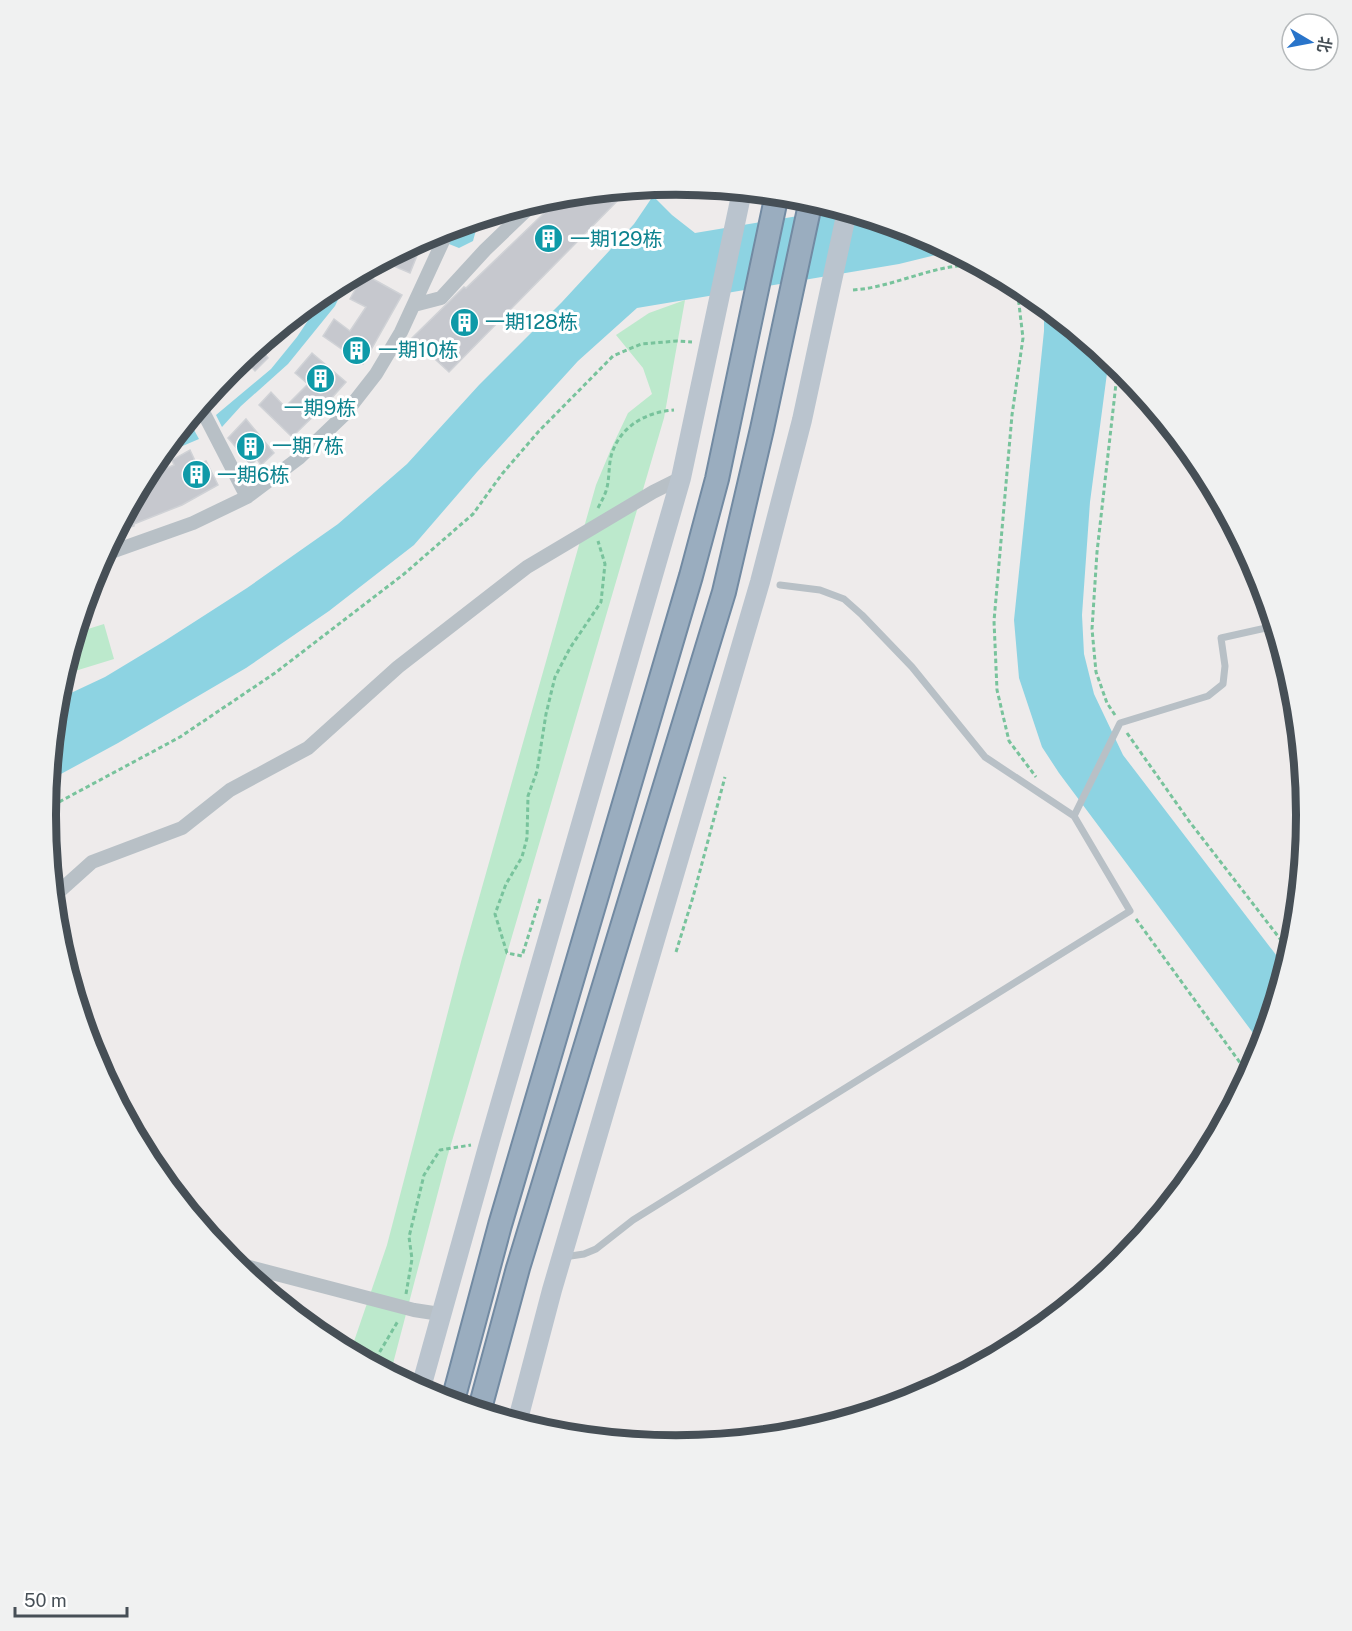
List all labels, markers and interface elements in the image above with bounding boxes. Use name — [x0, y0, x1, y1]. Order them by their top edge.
north arrow — [1280, 12, 1340, 72]
text: 北 — [1314, 35, 1335, 54]
building icon: 一期129栋 — [533, 223, 565, 255]
place label: 一期129栋 — [570, 227, 663, 251]
building icon: 一期128栋 — [448, 306, 480, 338]
place label: 一期128栋 — [485, 310, 578, 334]
building icon: 一期10栋 — [341, 334, 373, 366]
place label: 一期10栋 — [378, 338, 458, 362]
building icon: 一期9栋 — [304, 362, 336, 394]
place label: 一期9栋 — [284, 396, 356, 420]
building icon: 一期7栋 — [235, 430, 267, 462]
place label: 一期7栋 — [272, 434, 344, 458]
building icon: 一期6栋 — [180, 459, 212, 491]
place label: 一期6栋 — [217, 463, 289, 487]
scale bar — [15, 1580, 128, 1618]
text: 50 m — [24, 1590, 67, 1611]

